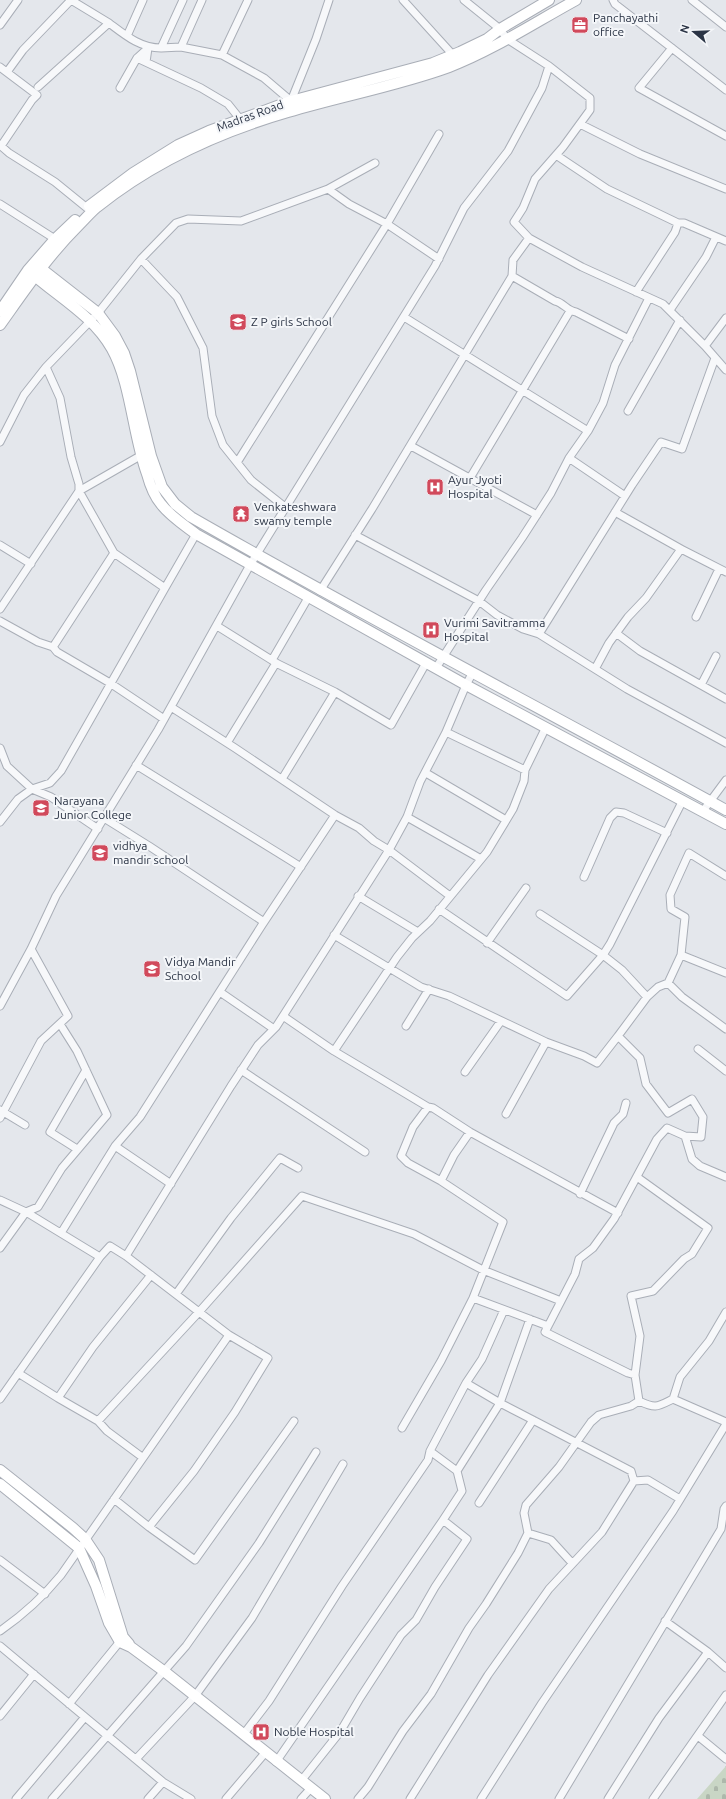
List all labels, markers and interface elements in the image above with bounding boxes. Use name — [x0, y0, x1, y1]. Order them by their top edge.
place label: Panchayathi office — [593, 11, 658, 38]
north arrow — [674, 12, 714, 52]
office icon: Panchayathi office — [570, 15, 590, 35]
text: N — [678, 23, 692, 35]
street label: Madras Road — [215, 97, 285, 134]
school or university icon: Z P girls School — [228, 312, 248, 332]
place label: Z P girls School — [251, 315, 332, 328]
place label: Ayur Jyoti Hospital — [448, 473, 502, 500]
hospital icon: Ayur Jyoti Hospital — [425, 477, 445, 497]
place label: Venkateshwara swamy temple — [254, 500, 336, 527]
temple icon: Venkateshwara swamy temple — [231, 504, 251, 524]
place label: Vurimi Savitramma Hospital — [444, 616, 545, 643]
hospital icon: Vurimi Savitramma Hospital — [421, 620, 441, 640]
place label: Narayana Junior College — [54, 794, 132, 821]
school or university icon: Narayana Junior College — [31, 798, 51, 818]
place label: vidhya mandir school — [113, 839, 188, 866]
school or university icon: vidhya mandir school — [90, 843, 110, 863]
place label: Vidya Mandir School — [165, 955, 236, 982]
school or university icon: Vidya Mandir School — [142, 959, 162, 979]
hospital icon: Noble Hospital — [251, 1722, 271, 1742]
place label: Noble Hospital — [274, 1725, 354, 1738]

